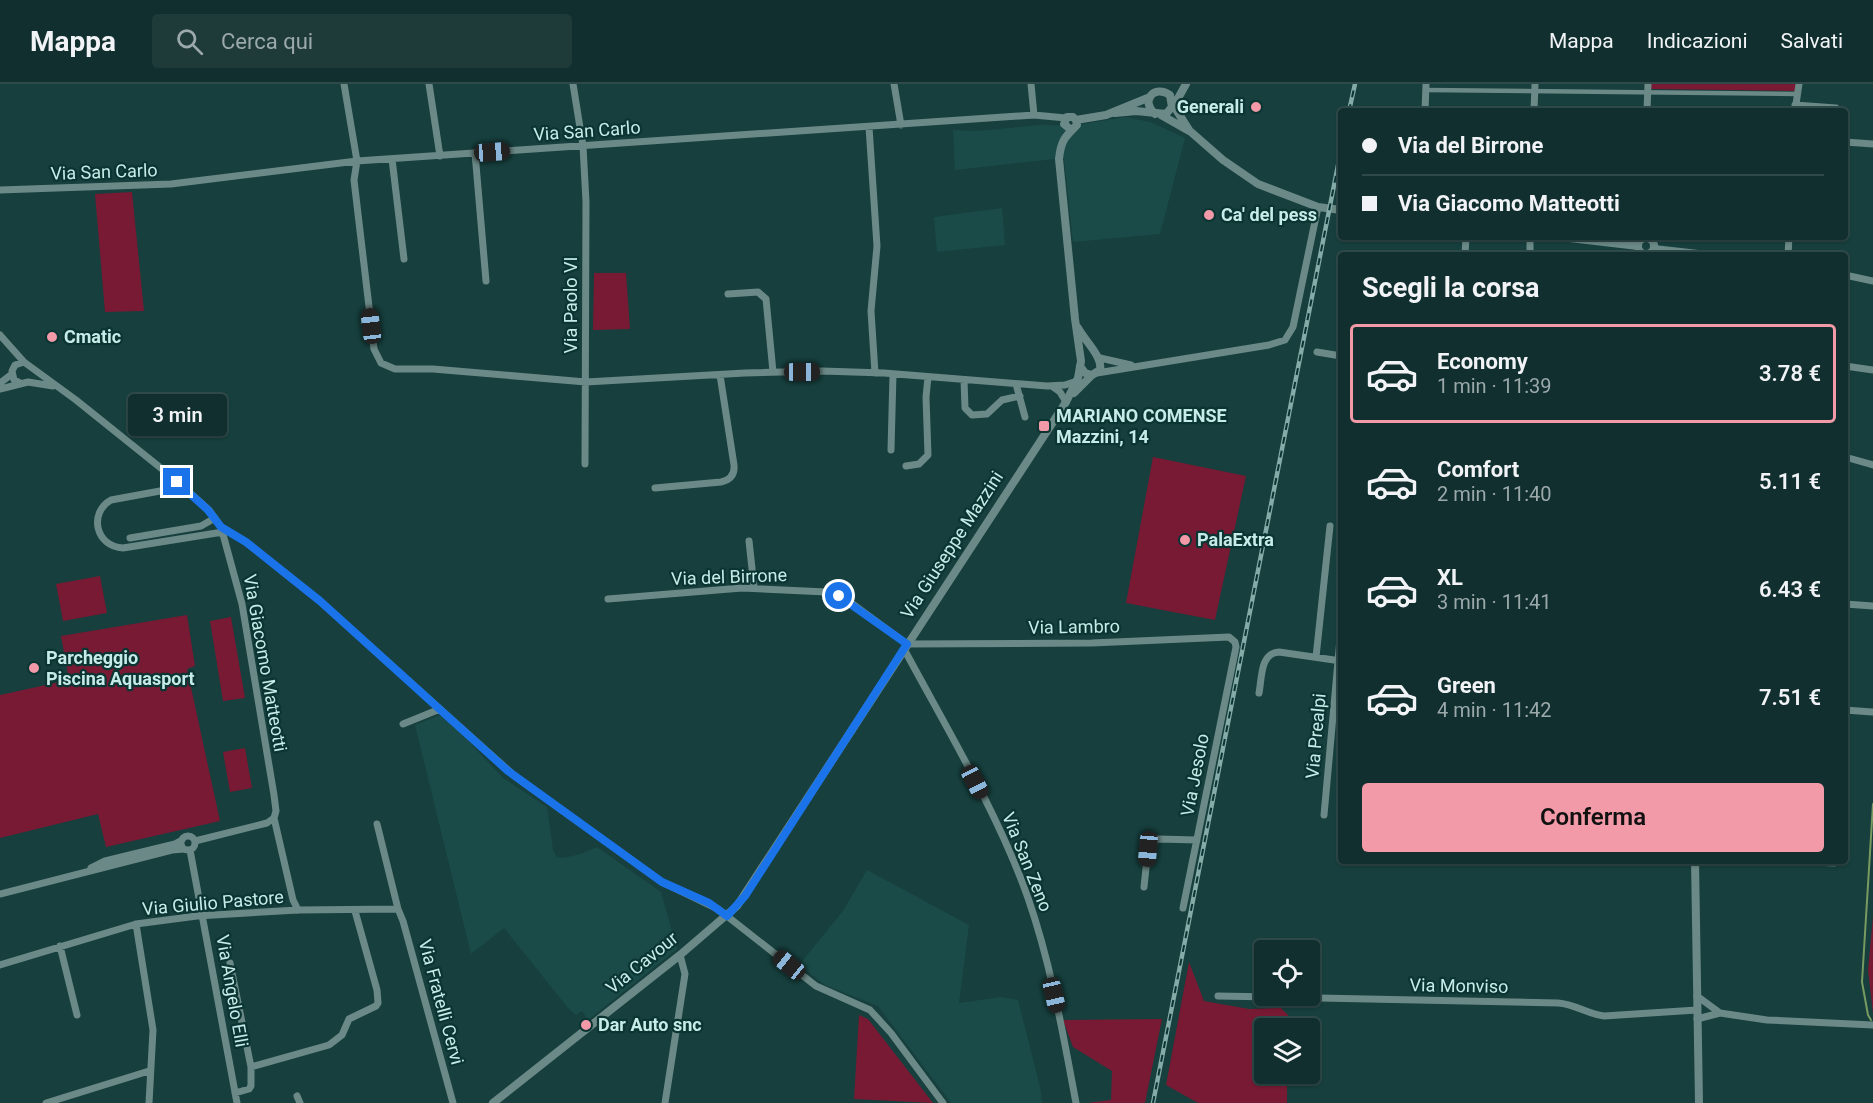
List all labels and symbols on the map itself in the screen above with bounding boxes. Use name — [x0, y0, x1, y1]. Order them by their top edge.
place label: Generali — [1177, 96, 1244, 117]
marker: Generali — [1249, 100, 1263, 114]
street label: Via San Carlo — [533, 116, 641, 145]
car — [473, 142, 511, 162]
street label: Via San Carlo — [50, 159, 158, 184]
place label: Ca' del pess — [1221, 204, 1317, 225]
marker: Ca' del pess — [1202, 208, 1216, 222]
street label: Via Paolo VI — [560, 257, 581, 353]
car — [360, 307, 382, 345]
place label: Cmatic — [64, 326, 121, 347]
marker: Cmatic — [45, 330, 59, 344]
car — [784, 363, 820, 381]
callout: 3 min — [128, 395, 226, 437]
place label: MARIANO COMENSE Mazzini, 14 — [1056, 405, 1227, 447]
marker: MARIANO COMENSE Mazzini, 14 — [1037, 419, 1051, 433]
street label: Via Giuseppe Mazzini — [896, 467, 1007, 622]
route end — [163, 468, 190, 495]
place label: PalaExtra — [1197, 529, 1274, 550]
marker: PalaExtra — [1178, 533, 1192, 547]
street label: Via del Birrone — [671, 564, 787, 589]
street label: Via Giacomo Matteotti — [240, 572, 291, 753]
route start — [825, 582, 852, 609]
street label: Via Lambro — [1028, 615, 1120, 638]
place label: Parcheggio Piscina Aquasport — [46, 647, 195, 689]
marker: Parcheggio Piscina Aquasport — [27, 661, 41, 675]
street label: Via Prealpi — [1301, 692, 1330, 780]
street label: Via Jesolo — [1176, 732, 1213, 818]
car — [959, 762, 991, 802]
street label: Via San Zeno — [998, 809, 1057, 915]
car — [1137, 830, 1159, 868]
street label: Via Giulio Pastore — [141, 886, 285, 919]
street label: Via Cavour — [602, 927, 682, 998]
street label: Via Angelo Elli — [212, 933, 253, 1049]
street label: Via Fratelli Cervi — [415, 937, 468, 1067]
car — [769, 947, 809, 983]
street label: Via Monviso — [1409, 974, 1509, 997]
car — [1041, 975, 1067, 1015]
place label: Dar Auto snc — [598, 1014, 702, 1035]
marker: Dar Auto snc — [579, 1018, 593, 1032]

